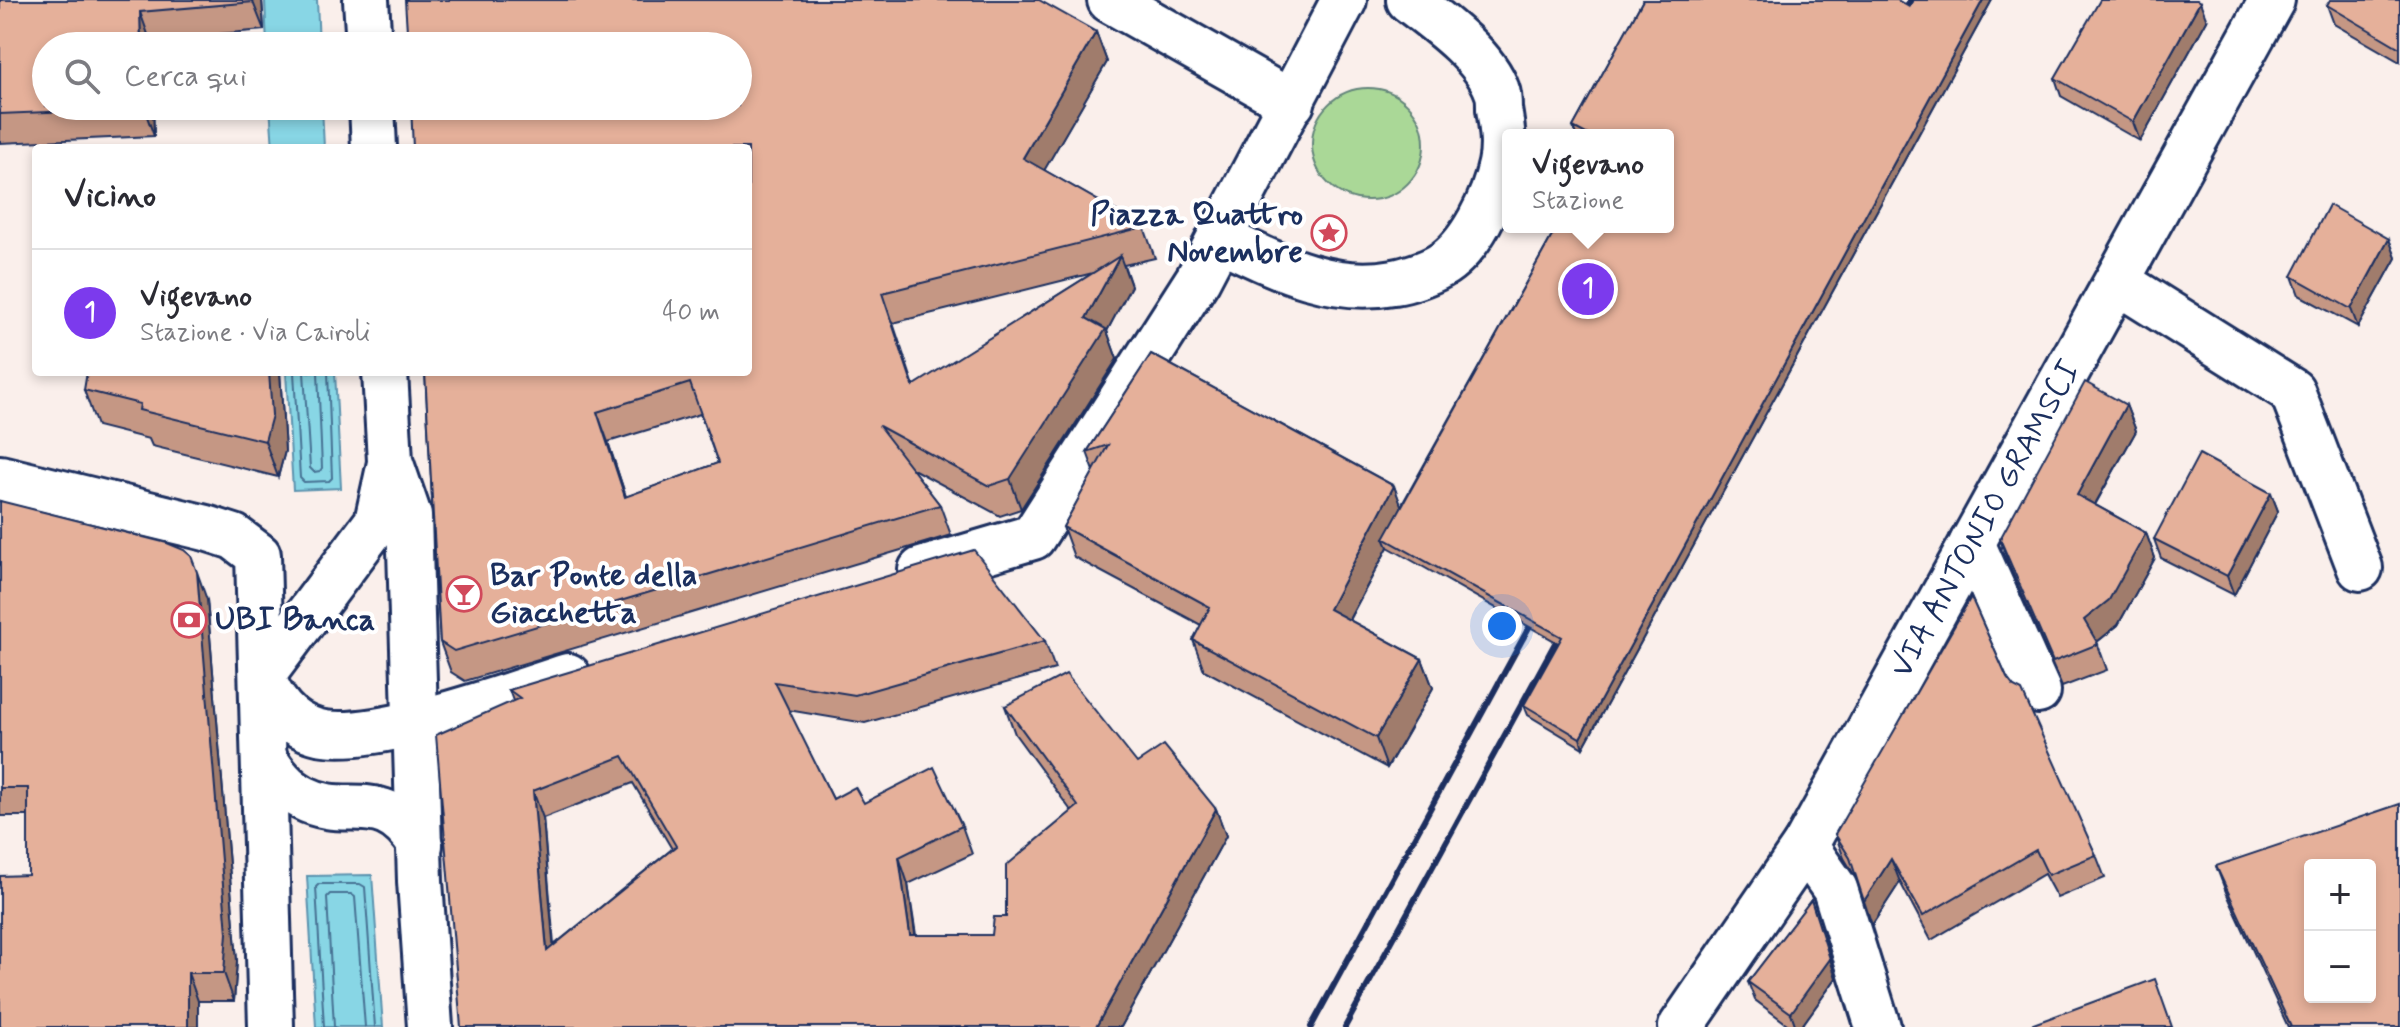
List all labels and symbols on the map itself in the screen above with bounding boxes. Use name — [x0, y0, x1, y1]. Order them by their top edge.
place label: Piazza Quattro Novembre — [1090, 194, 1303, 273]
place icon: Piazza Quattro Novembre — [1310, 214, 1348, 252]
pin: 1 — [1562, 259, 1614, 319]
street label: VIA ANTONIO GRAMSCI — [1881, 353, 2091, 685]
place label: Bar Ponte della Giacchetta — [490, 555, 698, 634]
bar icon: Bar Ponte della Giacchetta — [445, 575, 483, 613]
place label: UBI Banca — [215, 599, 375, 641]
bank icon: UBI Banca — [170, 601, 208, 639]
your location — [1482, 606, 1522, 646]

